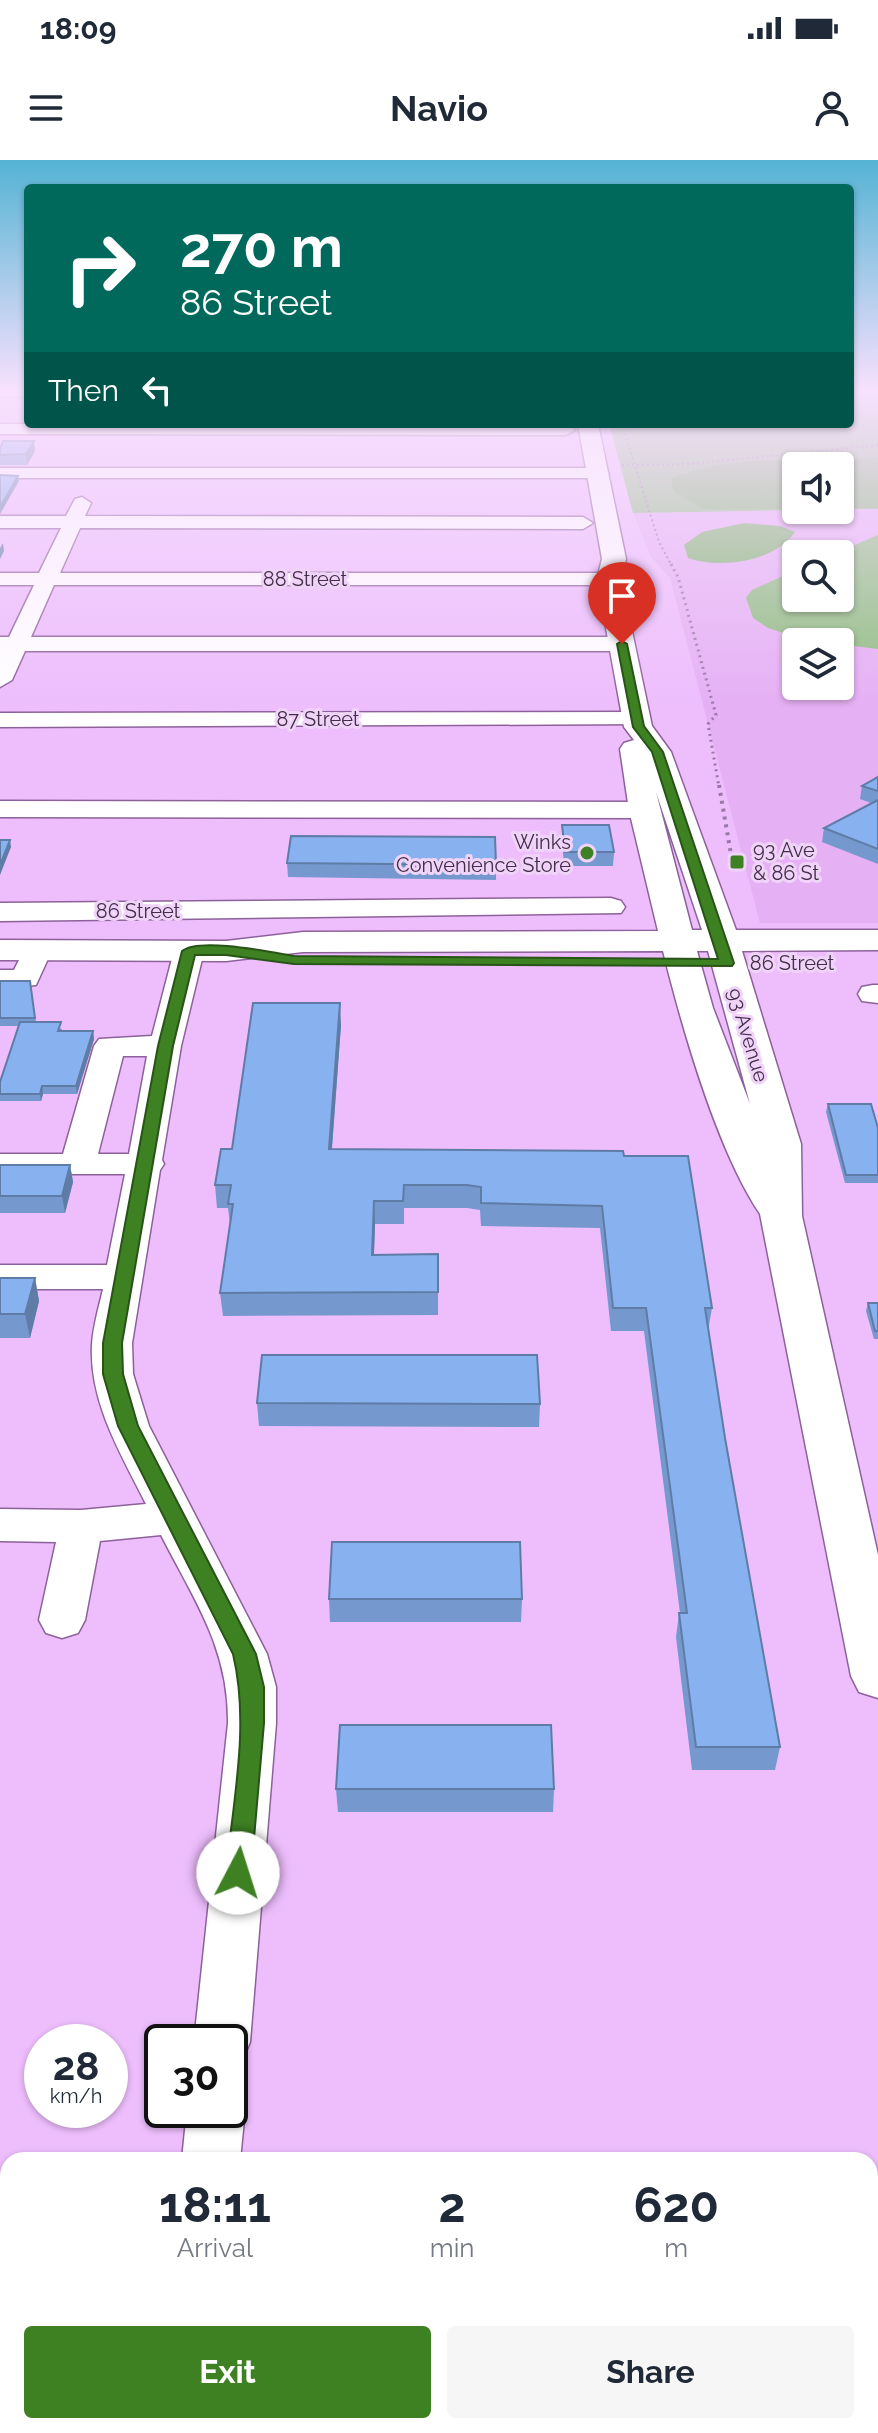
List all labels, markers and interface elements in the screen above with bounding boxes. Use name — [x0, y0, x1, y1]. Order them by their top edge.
text: 18:09 — [40, 11, 116, 46]
icon: menu — [24, 86, 68, 130]
icon: person — [810, 86, 854, 130]
text: Navio — [390, 87, 488, 129]
text: 270 m — [180, 214, 343, 280]
icon: right — [48, 216, 152, 320]
text: 86 Street — [180, 281, 332, 323]
icon: left — [135, 368, 179, 412]
text: Then — [48, 373, 119, 408]
map controls — [782, 452, 854, 700]
button: sound — [782, 452, 854, 524]
button: search — [782, 540, 854, 612]
pin — [588, 562, 656, 644]
street label: 88 Street — [263, 567, 347, 591]
icon: arrive — [600, 574, 644, 618]
button: layers — [782, 628, 854, 700]
street label: 87 Street — [276, 707, 360, 731]
place label: Winks Convenience Store — [396, 830, 571, 877]
place label: 93 Ave & 86 St — [753, 838, 819, 885]
marker: Winks Convenience Store — [578, 844, 596, 862]
marker: 93 Ave & 86 St — [728, 853, 746, 871]
street label: 86 Street — [96, 899, 181, 923]
street label: 86 Street — [750, 951, 835, 975]
street label: 93 Avenue — [722, 985, 774, 1085]
position arrow — [196, 1831, 280, 1915]
speed limit sign: 30 — [144, 2024, 248, 2128]
text: 28 — [53, 2042, 99, 2089]
text: km/h — [50, 2084, 102, 2108]
text: 18:11 — [159, 2177, 271, 2233]
text: 2 — [439, 2177, 466, 2233]
text: 620 — [633, 2177, 719, 2233]
text: Arrival — [177, 2233, 253, 2263]
text: min — [430, 2233, 475, 2263]
text: m — [664, 2233, 688, 2263]
button: Exit — [24, 2326, 431, 2418]
button: Share — [447, 2326, 854, 2418]

